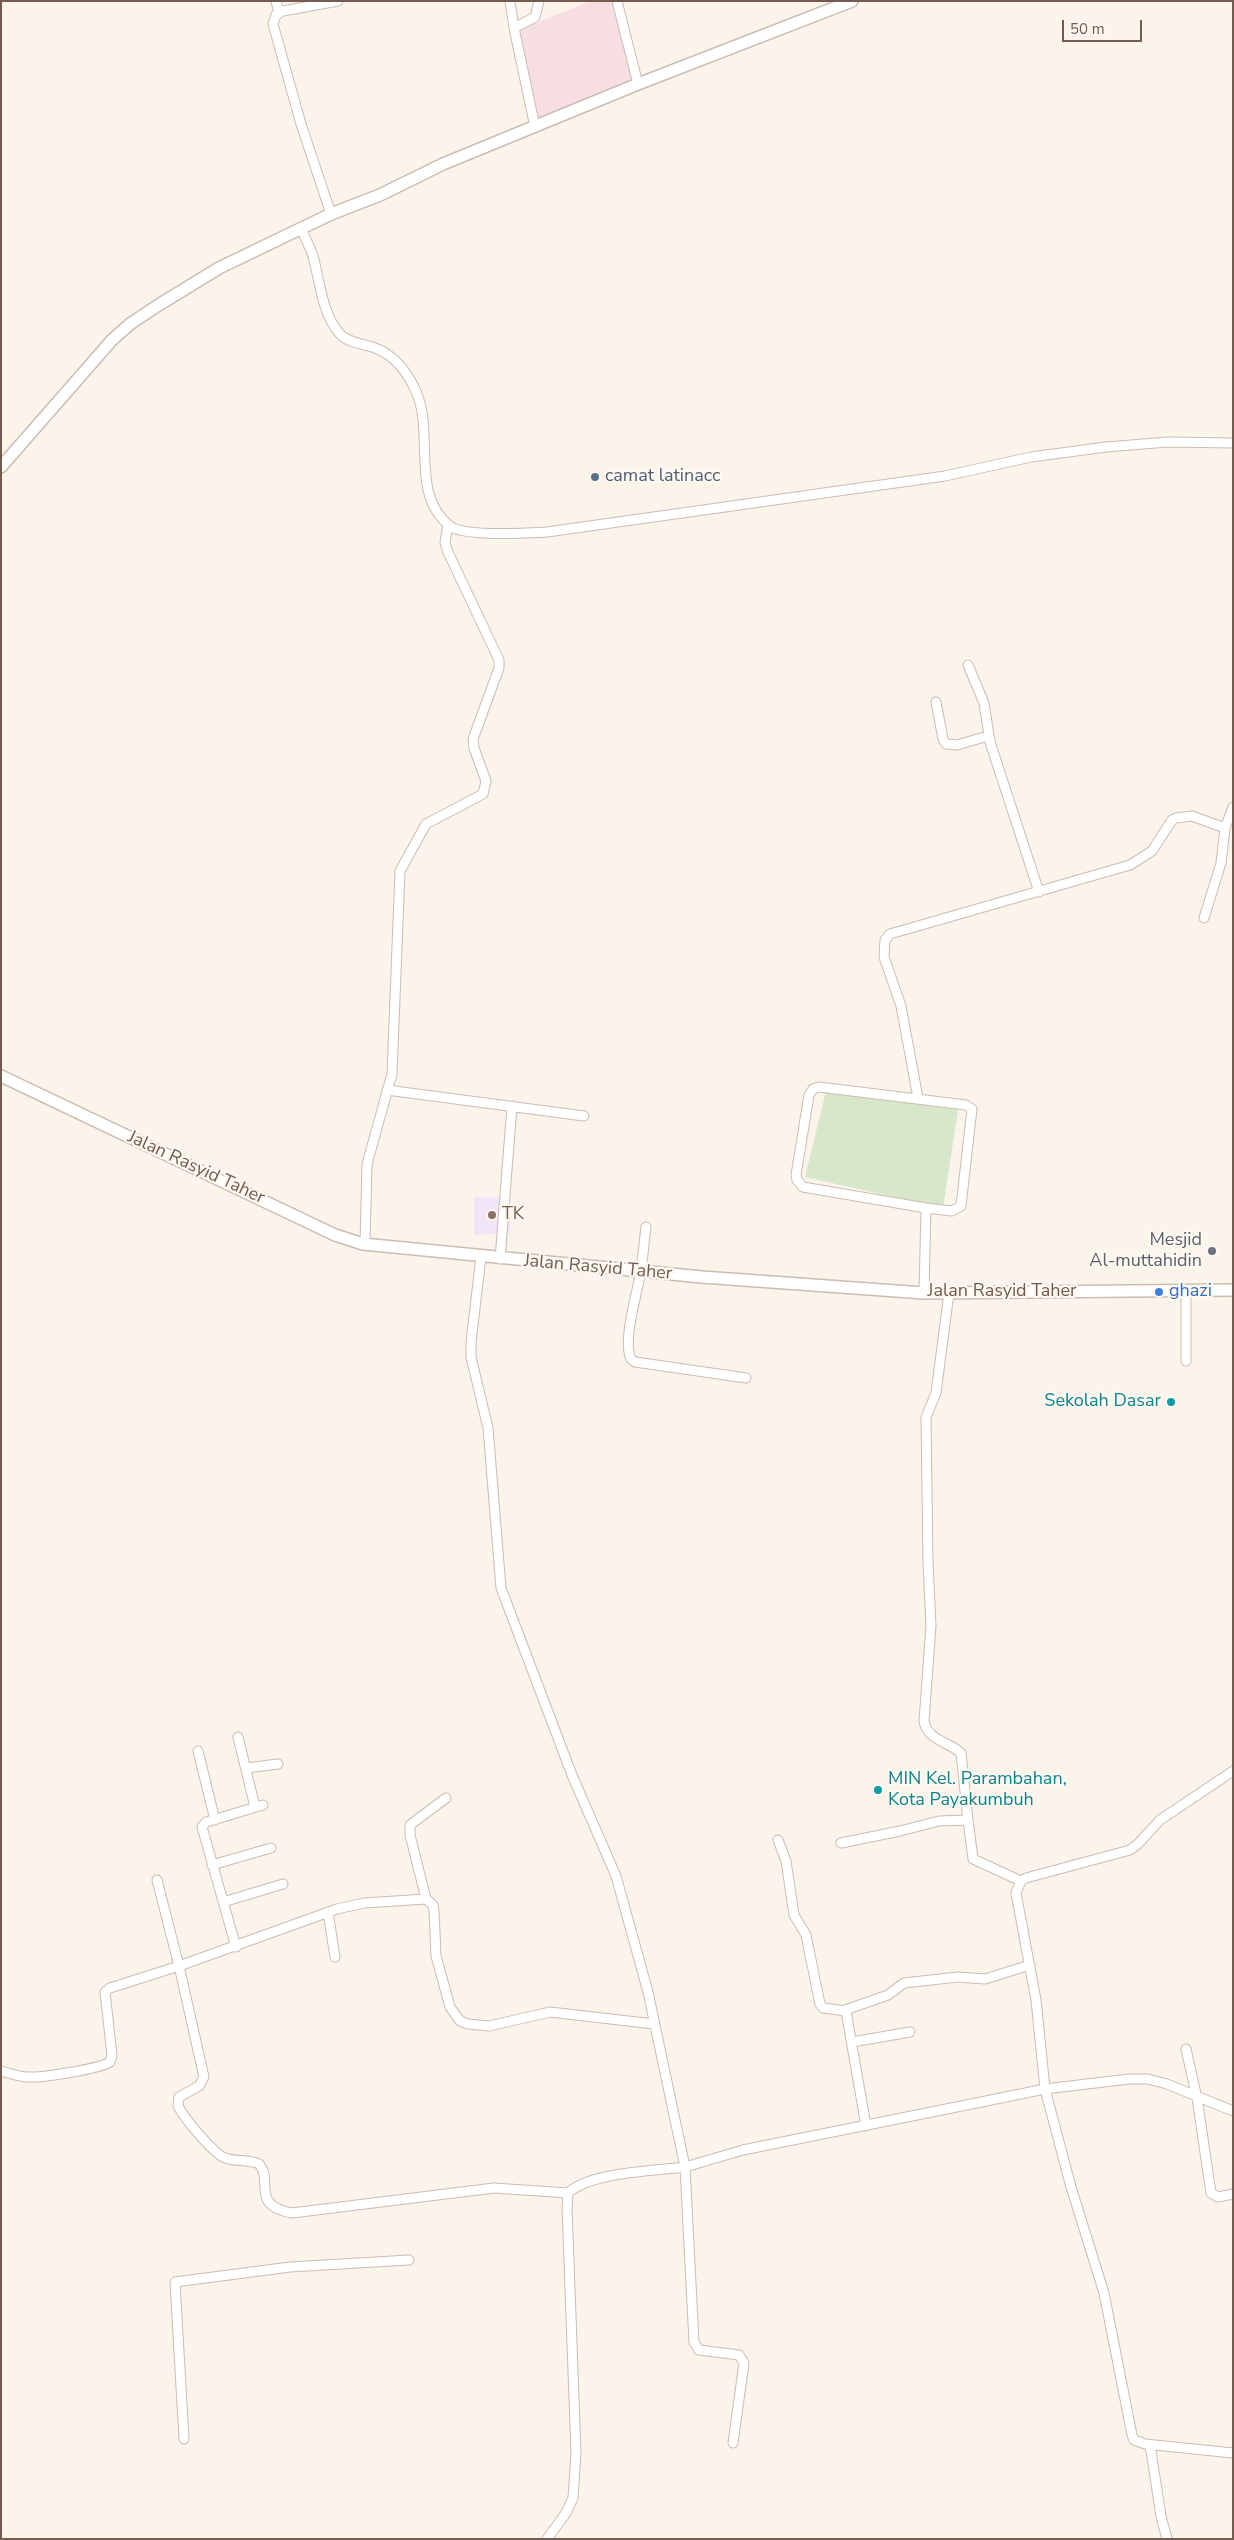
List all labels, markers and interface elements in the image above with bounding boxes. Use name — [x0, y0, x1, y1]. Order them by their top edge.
scale bar — [1064, 10, 1144, 42]
text: 50 m — [1070, 19, 1105, 39]
place label: camat latinacc — [605, 466, 720, 488]
marker: camat latinacc — [589, 471, 601, 483]
street label: Jalan Rasyid Taher — [124, 1127, 268, 1209]
place label: TK — [502, 1204, 524, 1226]
marker: TK — [486, 1209, 498, 1221]
place label: Mesjid Al-muttahidin — [1089, 1230, 1202, 1272]
marker: Mesjid Al-muttahidin — [1206, 1245, 1218, 1257]
street label: Jalan Rasyid Taher — [523, 1251, 673, 1285]
street label: Jalan Rasyid Taher — [928, 1281, 1076, 1303]
place label: ghazi — [1169, 1281, 1212, 1303]
marker: ghazi — [1153, 1286, 1165, 1298]
place label: Sekolah Dasar — [1044, 1391, 1161, 1413]
marker: Sekolah Dasar — [1165, 1396, 1177, 1408]
place label: MIN Kel. Parambahan, Kota Payakumbuh — [888, 1769, 1067, 1812]
marker: MIN Kel. Parambahan, Kota Payakumbuh — [872, 1784, 884, 1796]

